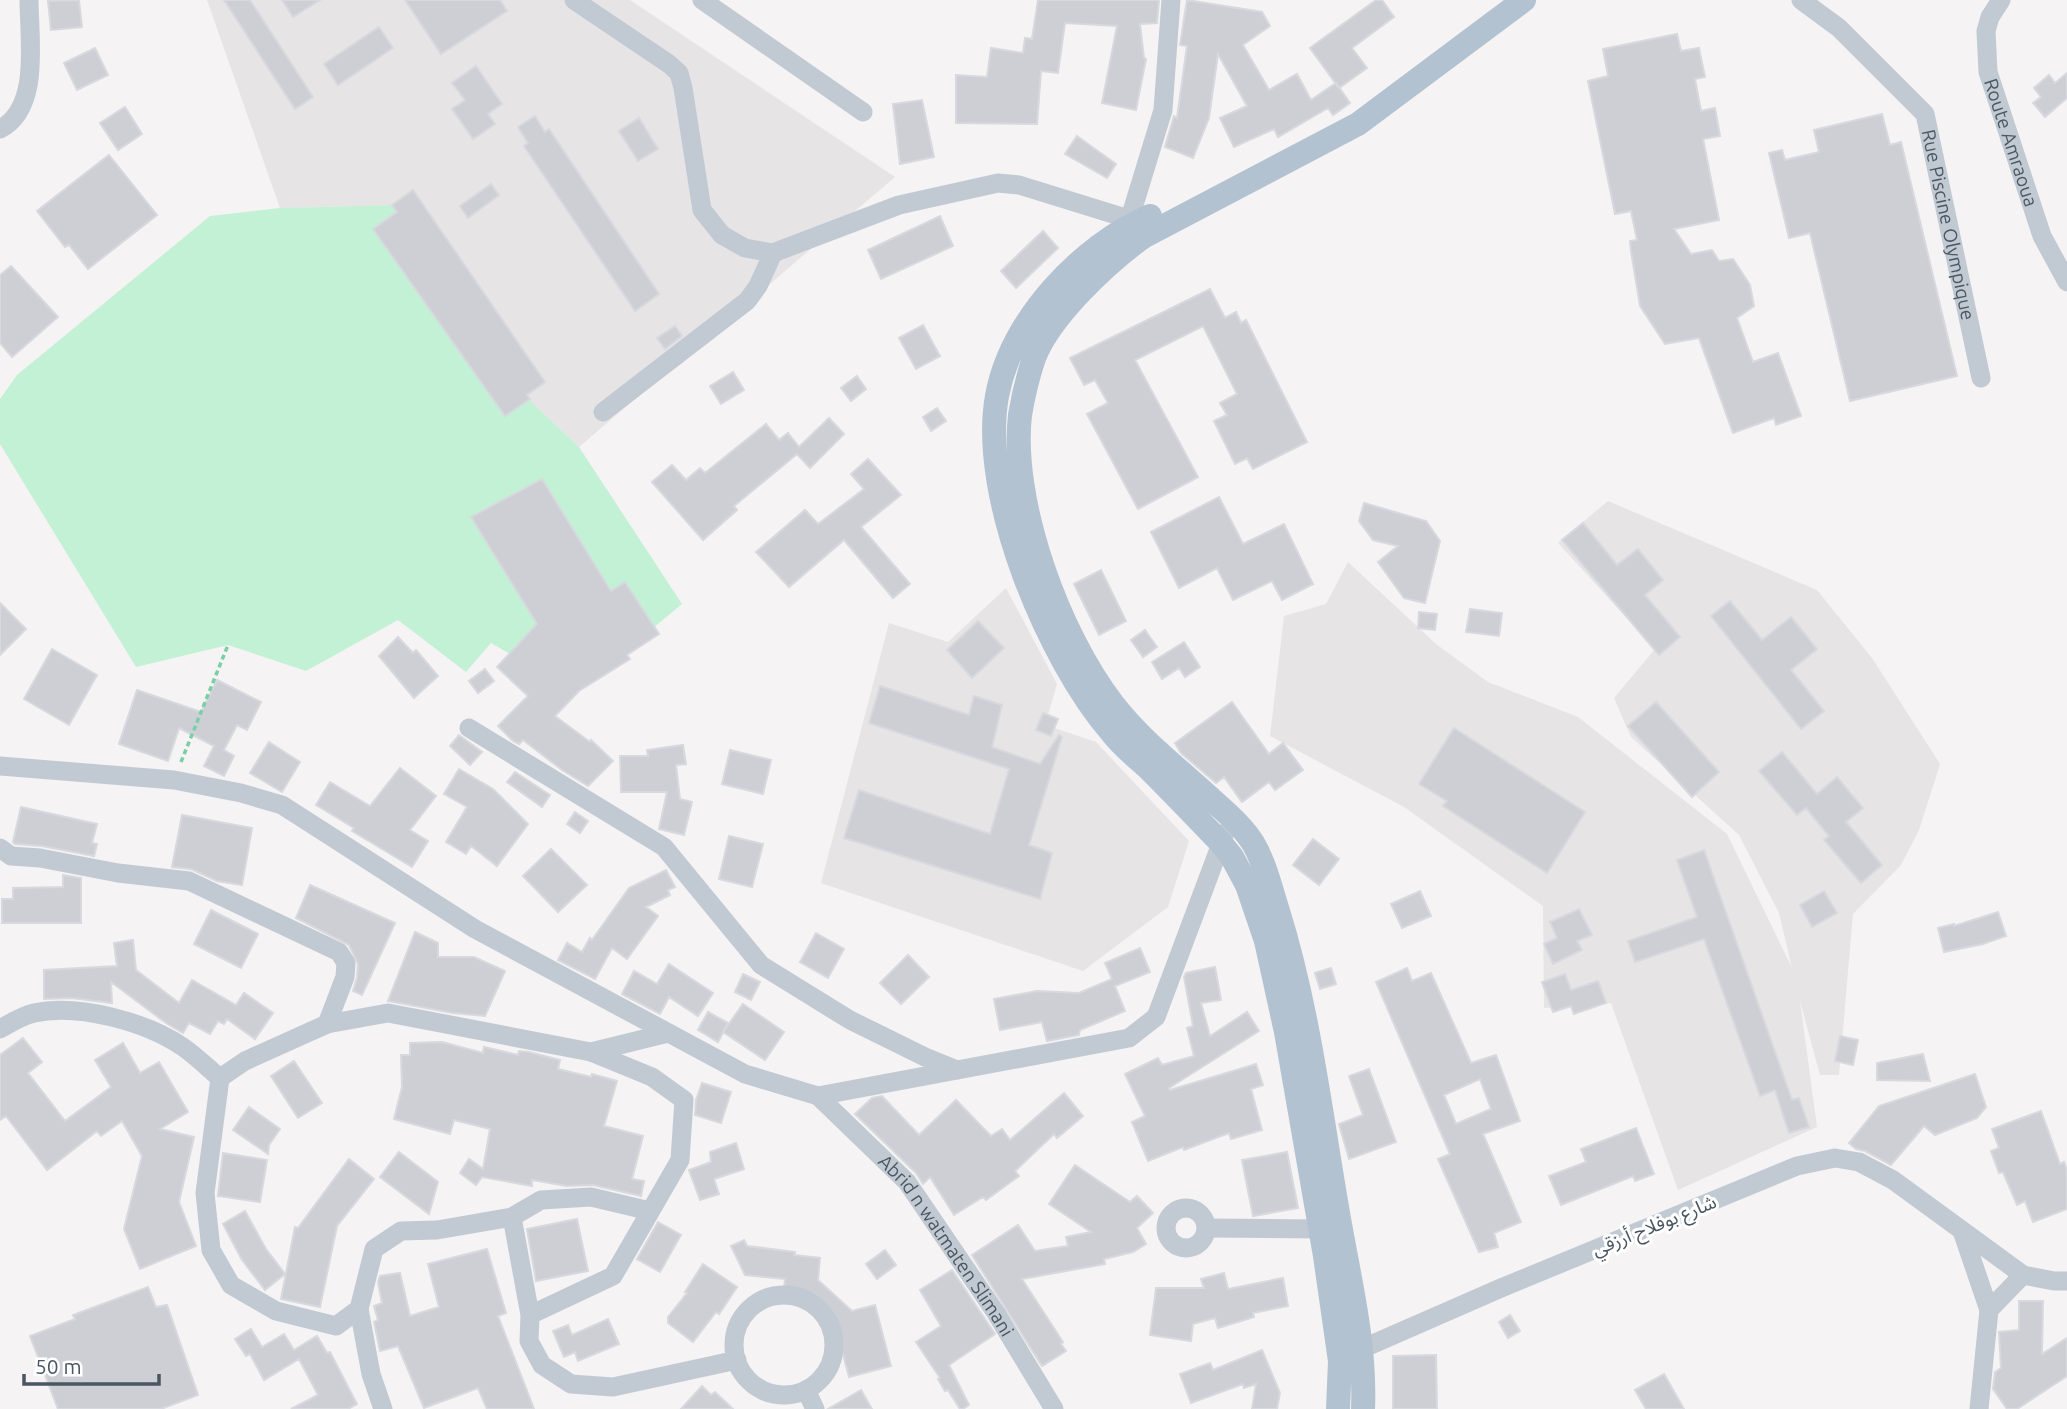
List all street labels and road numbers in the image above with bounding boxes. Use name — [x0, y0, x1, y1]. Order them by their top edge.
street label: Route Amraoua — [1980, 76, 2043, 209]
street label: Rue Piscine Olympique — [1918, 127, 1979, 322]
street label: Abrid n watmaten Slimani — [874, 1150, 1018, 1340]
street label: شارع بوفلاح أرزقي — [1589, 1190, 1721, 1264]

